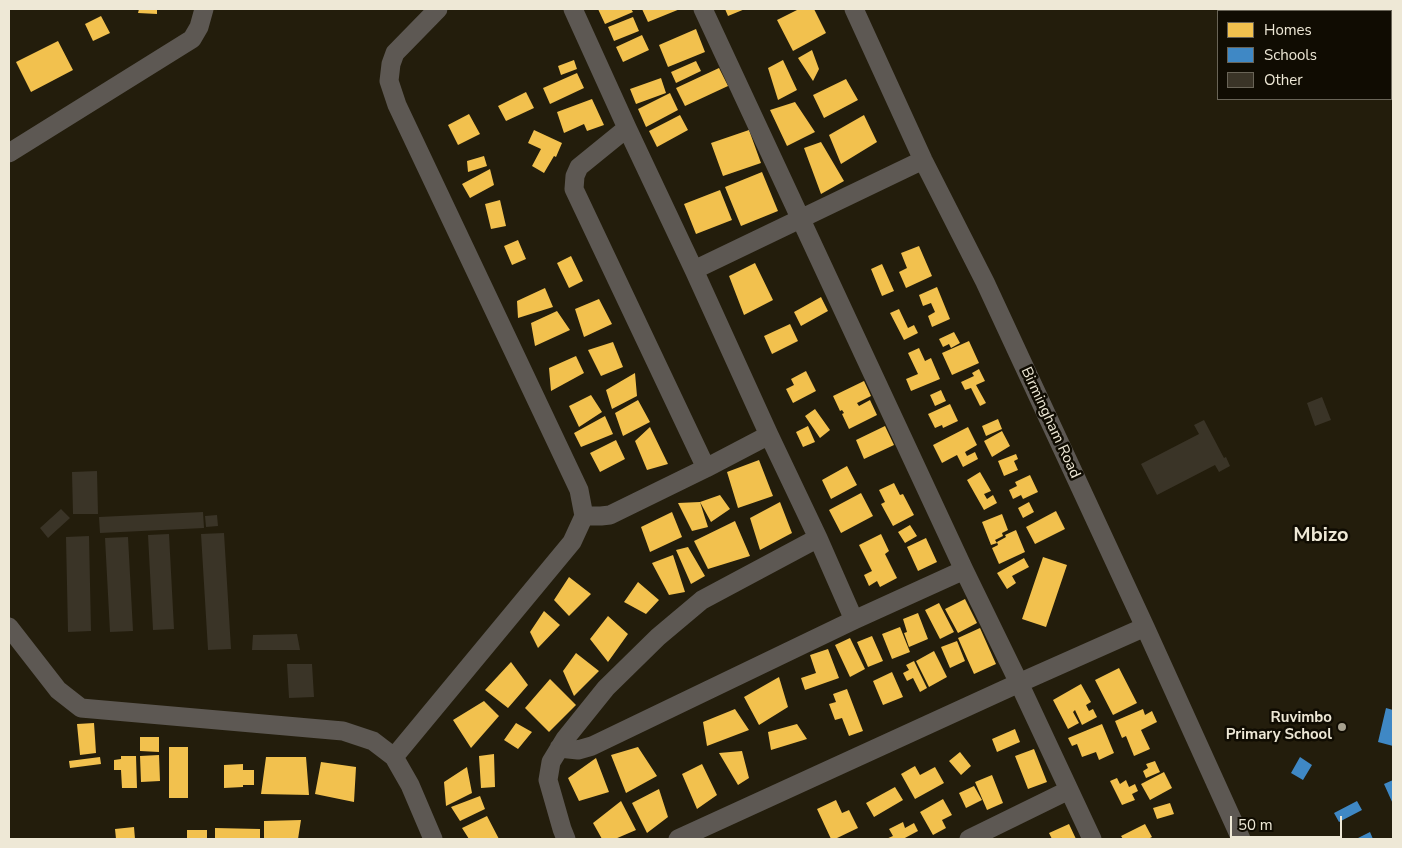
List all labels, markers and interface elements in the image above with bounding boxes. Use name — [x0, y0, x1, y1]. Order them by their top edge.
legend — [1217, 10, 1392, 100]
text: Homes — [1264, 20, 1312, 40]
text: Schools — [1264, 45, 1317, 65]
text: Other — [1264, 70, 1303, 90]
street label: Birmingham Road — [1016, 365, 1084, 481]
district label: Mbizo — [1293, 524, 1349, 548]
place label: Ruvimbo Primary School — [1226, 709, 1332, 744]
marker: Ruvimbo Primary School — [1336, 721, 1348, 733]
scale bar — [1232, 806, 1344, 838]
text: 50 m — [1238, 815, 1273, 835]

